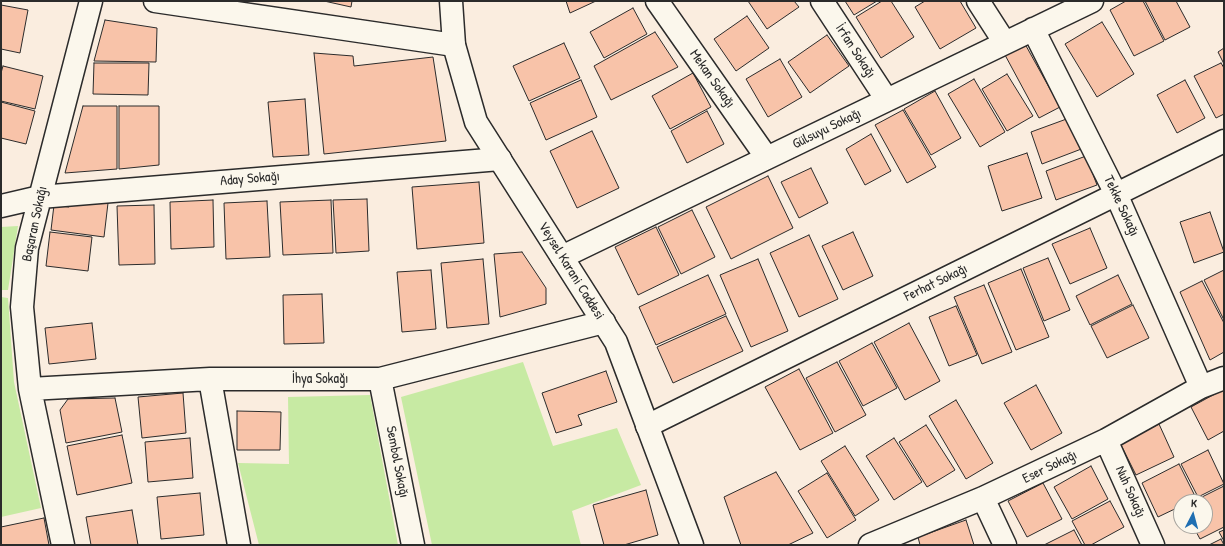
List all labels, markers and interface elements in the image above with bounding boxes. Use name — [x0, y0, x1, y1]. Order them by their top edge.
street label: İrfan Sokağı — [831, 21, 879, 81]
street label: Mekan Sokağı — [686, 47, 738, 111]
street label: Gülsuyu Sokağı — [790, 105, 864, 153]
street label: Aday Sokağı — [220, 168, 280, 190]
street label: Tekke Sokağı — [1100, 173, 1142, 239]
street label: Başaran Sokağı — [19, 185, 51, 263]
street label: Veysel Karani Caddesi — [534, 219, 608, 323]
street label: Ferhat Sokağı — [902, 260, 970, 306]
street label: İhya Sokağı — [292, 371, 348, 387]
street label: Sembol Sokağı — [382, 425, 412, 499]
street label: Eser Sokağı — [1020, 447, 1080, 487]
street label: Nuh Sokağı — [1111, 464, 1149, 520]
north arrow — [1173, 494, 1213, 534]
text: K — [1191, 496, 1198, 510]

